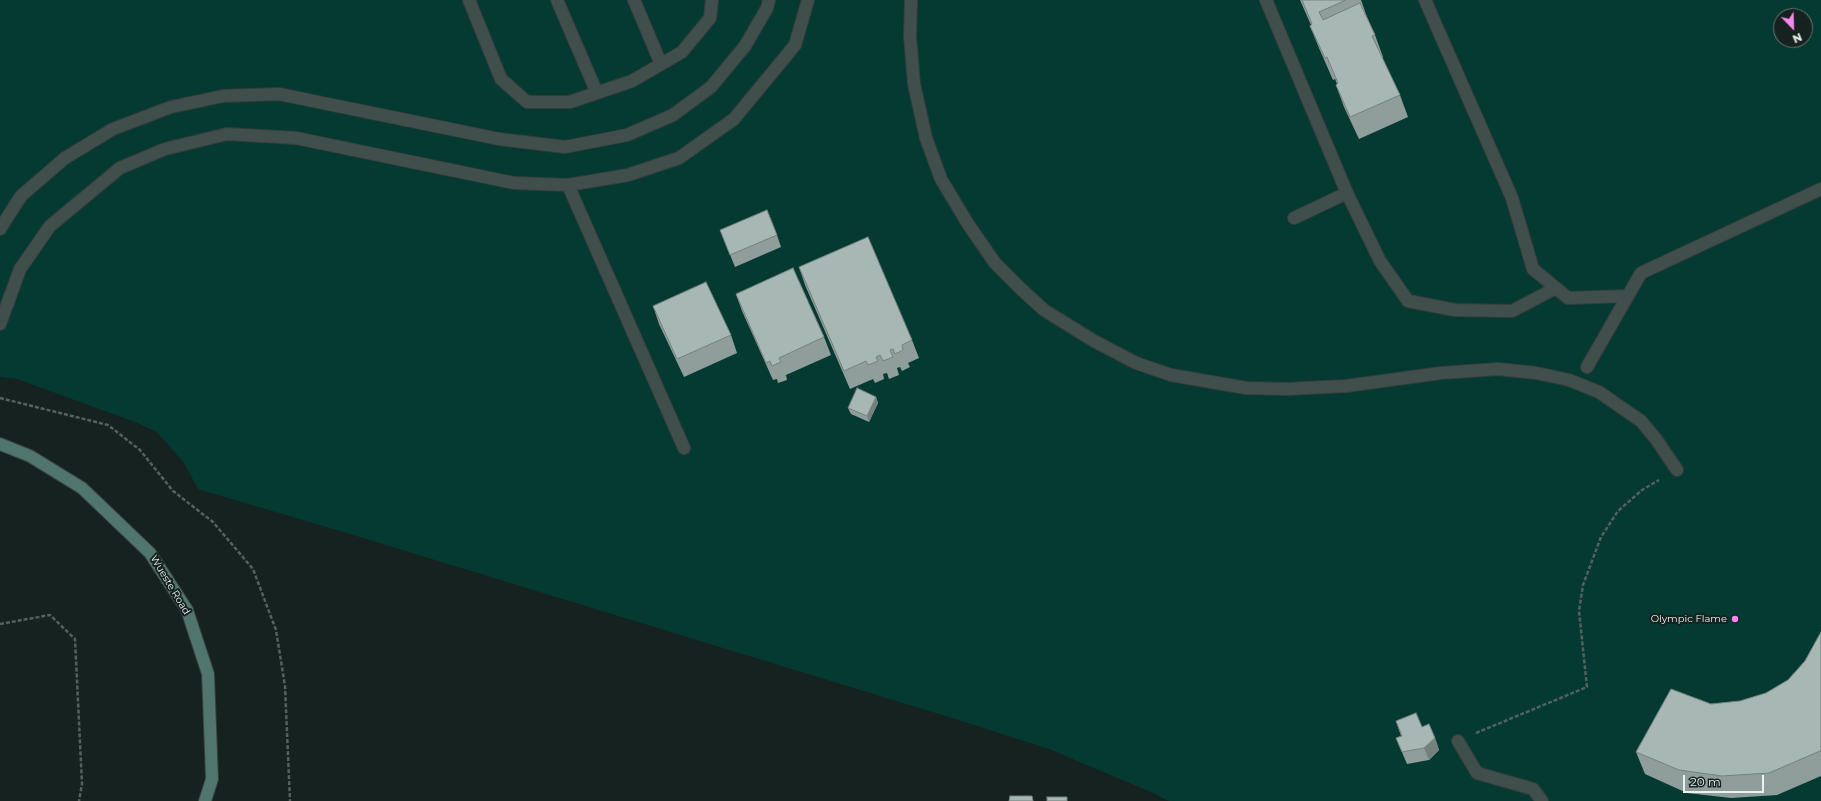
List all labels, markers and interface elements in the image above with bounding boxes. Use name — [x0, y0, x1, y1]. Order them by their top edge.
north arrow — [1773, 8, 1813, 48]
text: N — [1790, 30, 1804, 46]
street label: Wueste Road — [148, 553, 192, 617]
place label: Olympic Flame — [1651, 613, 1727, 625]
marker: Olympic Flame — [1730, 614, 1740, 624]
scale bar — [1685, 767, 1766, 793]
text: 20 m — [1690, 774, 1721, 789]

